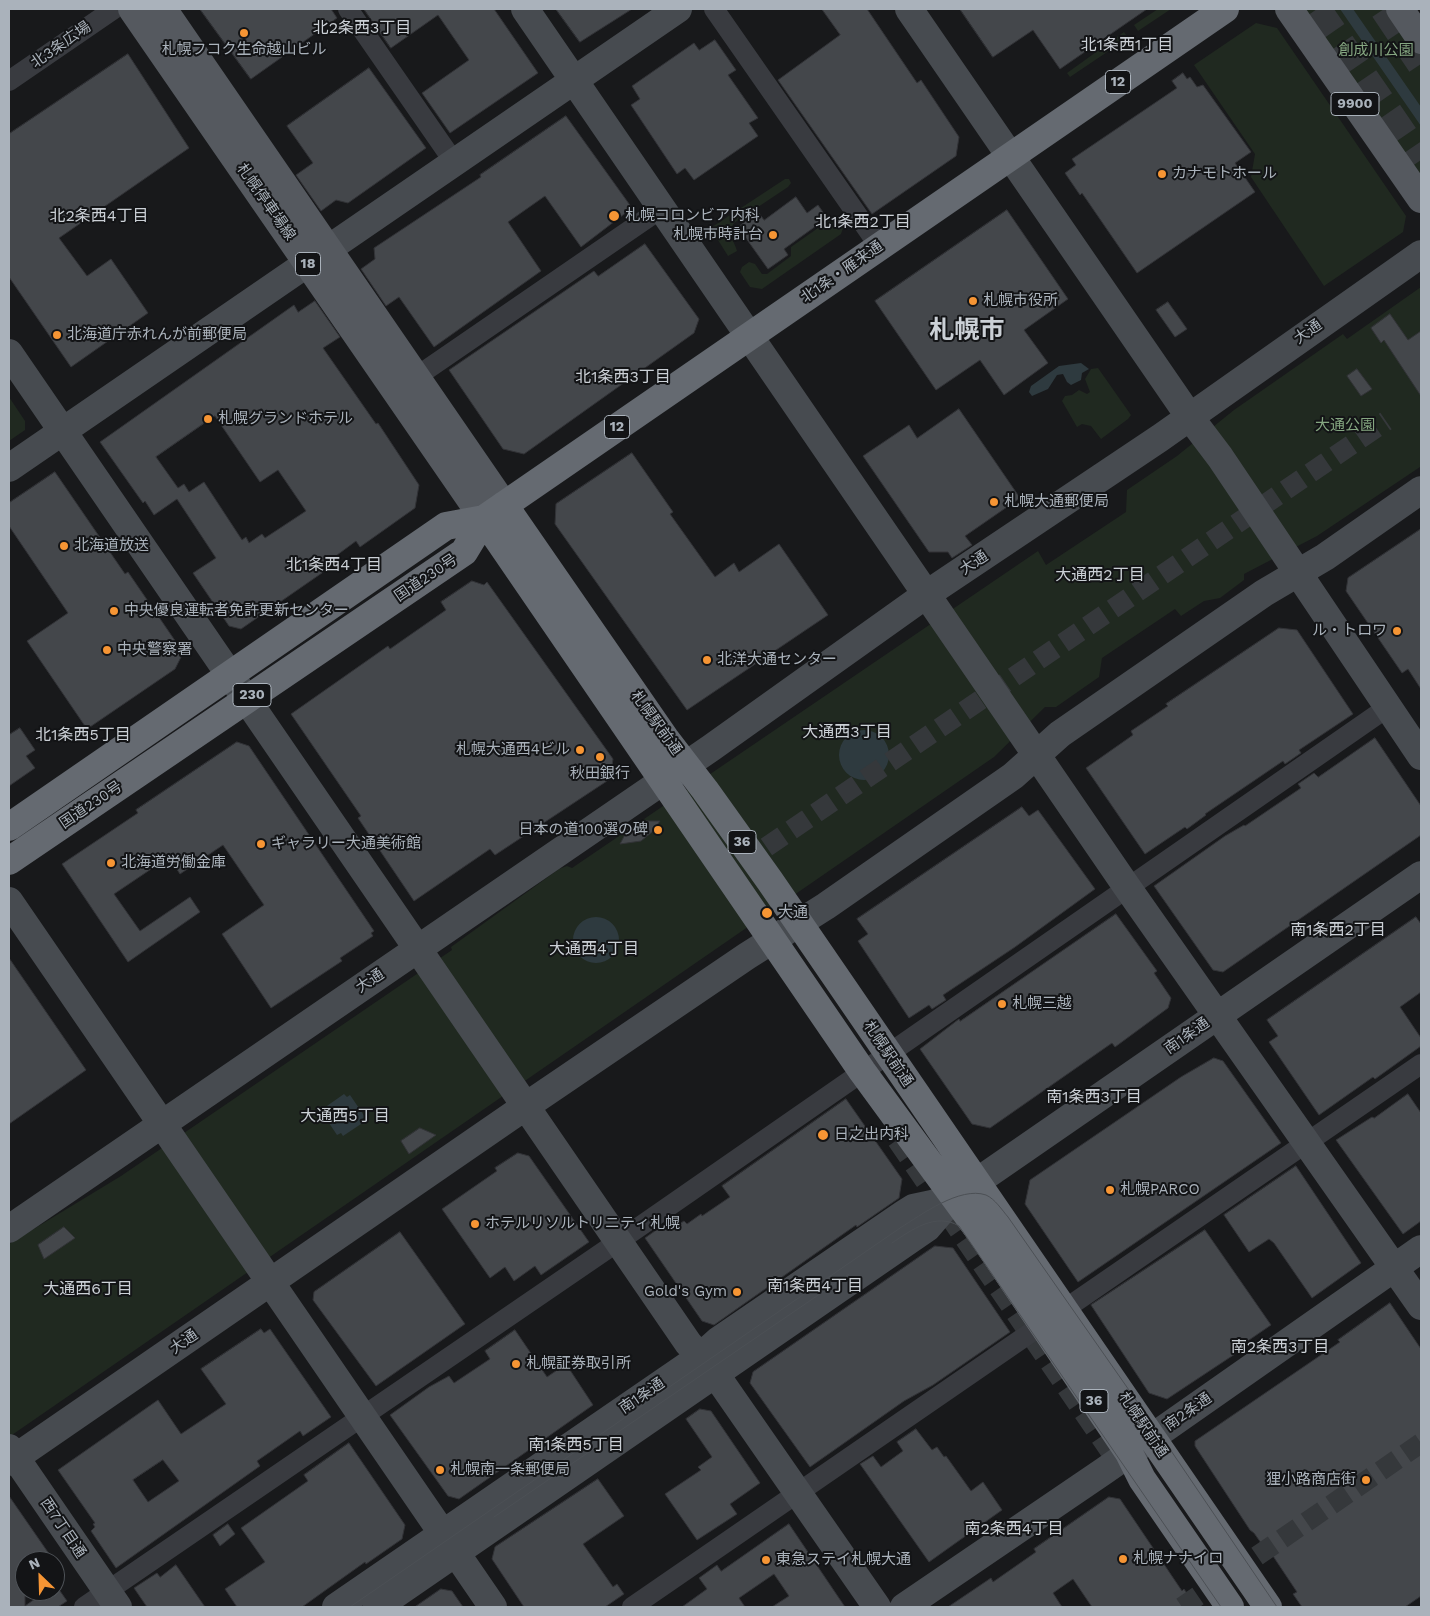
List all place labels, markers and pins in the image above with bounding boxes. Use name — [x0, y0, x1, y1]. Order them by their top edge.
marker: 札幌フコク生命越山ビル — [238, 27, 250, 39]
place label: 札幌フコク生命越山ビル — [162, 41, 326, 59]
place label: カナモトホール — [1172, 165, 1277, 183]
marker: カナモトホール — [1156, 168, 1168, 180]
place label: 札幌コロンビア内科 — [625, 207, 760, 225]
marker: 札幌コロンビア内科 — [607, 209, 621, 223]
place label: 札幌市時計台 — [673, 226, 763, 244]
marker: 札幌市時計台 — [767, 229, 779, 241]
place label: 札幌市役所 — [983, 292, 1058, 310]
marker: 札幌市役所 — [967, 295, 979, 307]
place label: 北海道庁赤れんが前郵便局 — [67, 326, 247, 344]
marker: 北海道庁赤れんが前郵便局 — [51, 329, 63, 341]
place label: 札幌グランドホテル — [218, 410, 353, 428]
marker: 札幌グランドホテル — [202, 413, 214, 425]
place label: 札幌大通郵便局 — [1004, 493, 1109, 511]
marker: 札幌大通郵便局 — [988, 496, 1000, 508]
place label: 北海道放送 — [74, 537, 149, 555]
marker: 北海道放送 — [58, 540, 70, 552]
place label: 中央優良運転者免許更新センター — [124, 602, 349, 620]
marker: 中央優良運転者免許更新センター — [108, 605, 120, 617]
place label: ル・トロワ — [1312, 622, 1387, 640]
marker: ル・トロワ — [1391, 625, 1403, 637]
place label: 中央警察署 — [117, 641, 192, 659]
marker: 中央警察署 — [101, 644, 113, 656]
place label: 北洋大通センター — [717, 651, 837, 669]
marker: 北洋大通センター — [701, 654, 713, 666]
place label: 札幌大通西4ビル — [456, 741, 570, 759]
marker: 札幌大通西4ビル — [574, 744, 586, 756]
marker: 秋田銀行 — [594, 751, 606, 763]
place label: 秋田銀行 — [570, 765, 630, 783]
place label: 日本の道100選の碑 — [518, 821, 648, 839]
marker: 日本の道100選の碑 — [652, 824, 664, 836]
place label: ギャラリー大通美術館 — [271, 835, 421, 853]
marker: ギャラリー大通美術館 — [255, 838, 267, 850]
place label: 北海道労働金庫 — [121, 854, 226, 872]
marker: 北海道労働金庫 — [105, 857, 117, 869]
place label: 大通 — [778, 904, 808, 922]
marker: 大通 — [760, 906, 774, 920]
place label: 札幌三越 — [1012, 995, 1072, 1013]
marker: 札幌三越 — [996, 998, 1008, 1010]
place label: 日之出内科 — [834, 1126, 909, 1144]
marker: 日之出内科 — [816, 1128, 830, 1142]
place label: 札幌PARCO — [1120, 1181, 1200, 1199]
marker: 札幌PARCO — [1104, 1184, 1116, 1196]
place label: ホテルリソルトリニティ札幌 — [485, 1215, 680, 1233]
marker: ホテルリソルトリニティ札幌 — [469, 1218, 481, 1230]
place label: Gold's Gym — [644, 1283, 727, 1301]
marker: Gold's Gym — [731, 1286, 743, 1298]
place label: 札幌証券取引所 — [526, 1355, 631, 1373]
marker: 札幌証券取引所 — [510, 1358, 522, 1370]
place label: 札幌南一条郵便局 — [450, 1461, 570, 1479]
marker: 札幌南一条郵便局 — [434, 1464, 446, 1476]
place label: 狸小路商店街 — [1266, 1471, 1356, 1489]
marker: 狸小路商店街 — [1360, 1474, 1372, 1486]
place label: 札幌ナナイロ — [1133, 1550, 1223, 1568]
place label: 東急ステイ札幌大通 — [776, 1551, 911, 1569]
marker: 札幌ナナイロ — [1117, 1553, 1129, 1565]
marker: 東急ステイ札幌大通 — [760, 1554, 772, 1566]

